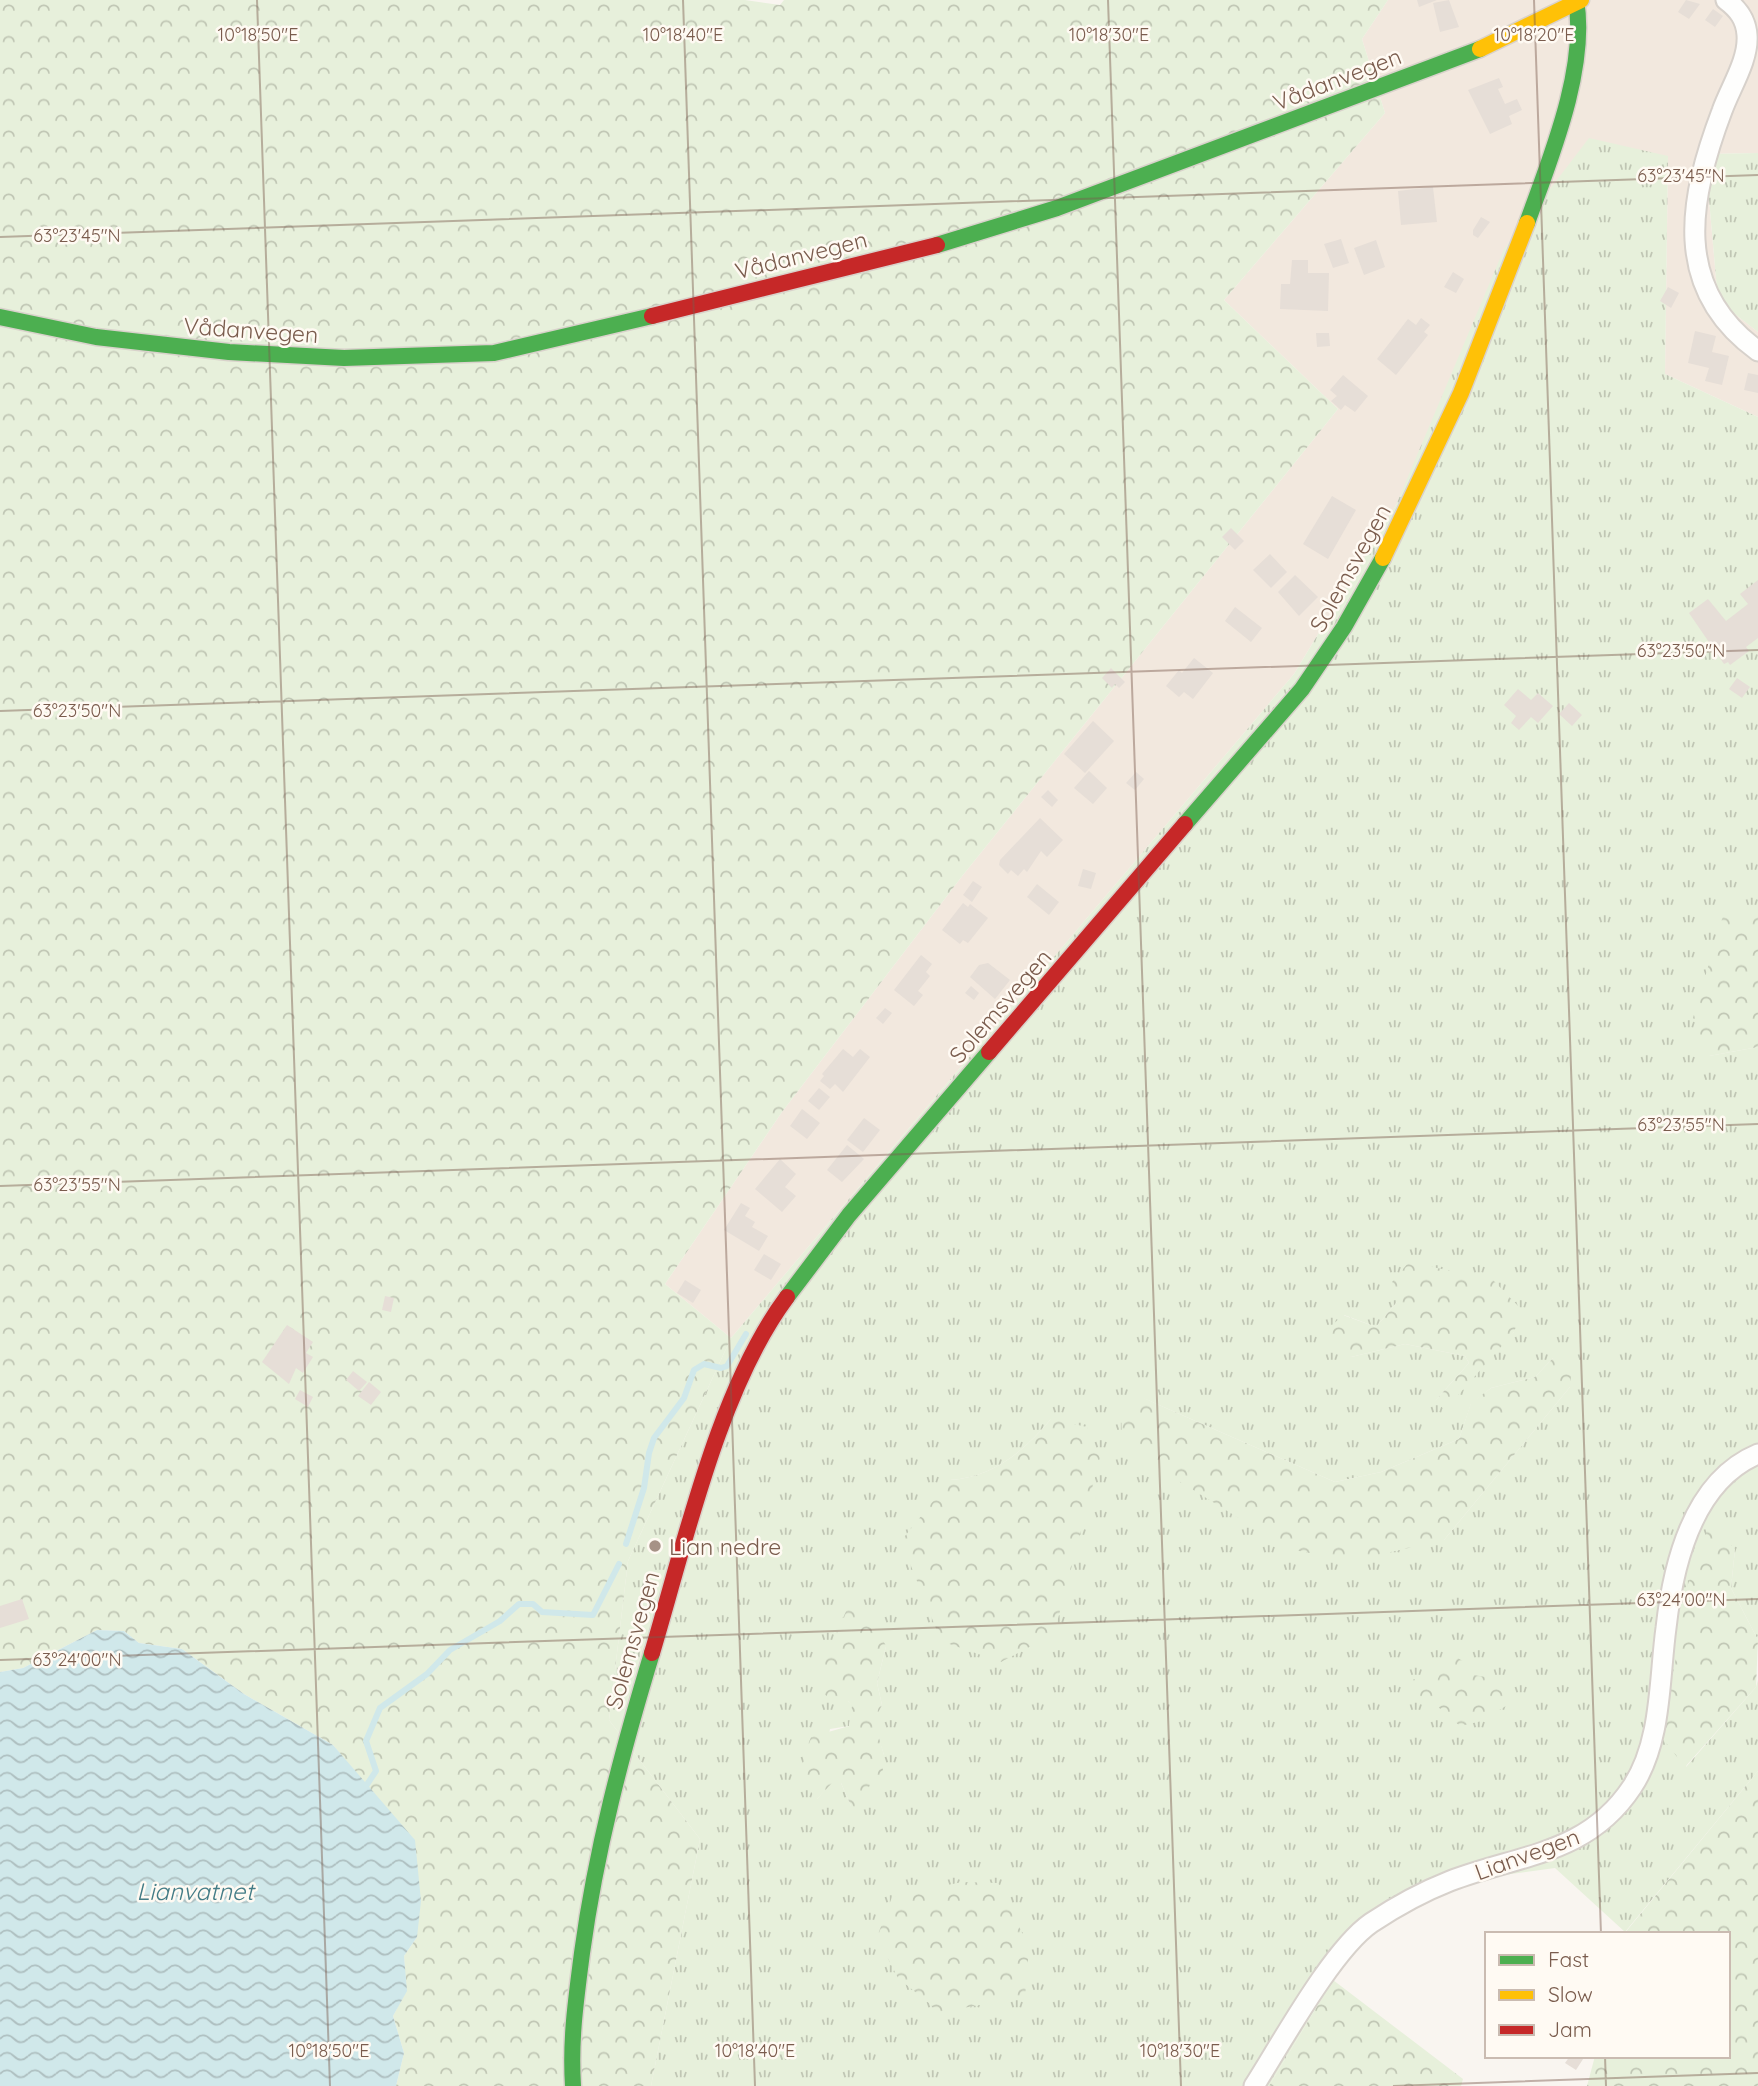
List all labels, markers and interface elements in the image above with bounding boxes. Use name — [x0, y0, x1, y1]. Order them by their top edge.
text: 10°18'50"E — [218, 23, 298, 46]
text: 10°18'40"E — [643, 23, 723, 46]
text: 10°18'30"E — [1069, 23, 1149, 46]
text: 10°18'20"E — [1494, 23, 1575, 46]
street label: Vådanvegen — [1269, 41, 1405, 117]
text: 63°23'45"N — [1637, 164, 1725, 187]
text: 63°23'45"N — [33, 224, 121, 247]
street label: Vådanvegen — [732, 225, 870, 285]
street label: Vådanvegen — [183, 311, 319, 349]
street label: Solemsvegen — [1303, 499, 1397, 637]
text: 63°23'50"N — [1637, 639, 1725, 662]
text: 63°23'50"N — [33, 699, 121, 722]
street label: Solemsvegen — [943, 943, 1057, 1069]
text: 63°23'55"N — [1637, 1113, 1725, 1136]
text: 63°23'55"N — [33, 1173, 121, 1196]
place label: Lian nedre — [669, 1532, 781, 1561]
marker: Lian nedre — [647, 1538, 663, 1554]
street label: Solemsvegen — [599, 1568, 665, 1712]
text: 63°24'00"N — [1636, 1588, 1726, 1611]
text: 63°24'00"N — [32, 1648, 122, 1671]
street label: Lianvegen — [1471, 1822, 1583, 1886]
water label: Lianvatnet — [136, 1876, 256, 1906]
legend — [1485, 1932, 1730, 2058]
text: Fast — [1548, 1946, 1589, 1972]
text: Slow — [1548, 1981, 1593, 2007]
text: Jam — [1548, 2016, 1592, 2042]
text: 10°18'50"E — [289, 2039, 369, 2062]
text: 10°18'40"E — [715, 2039, 795, 2062]
text: 10°18'30"E — [1140, 2039, 1220, 2062]

